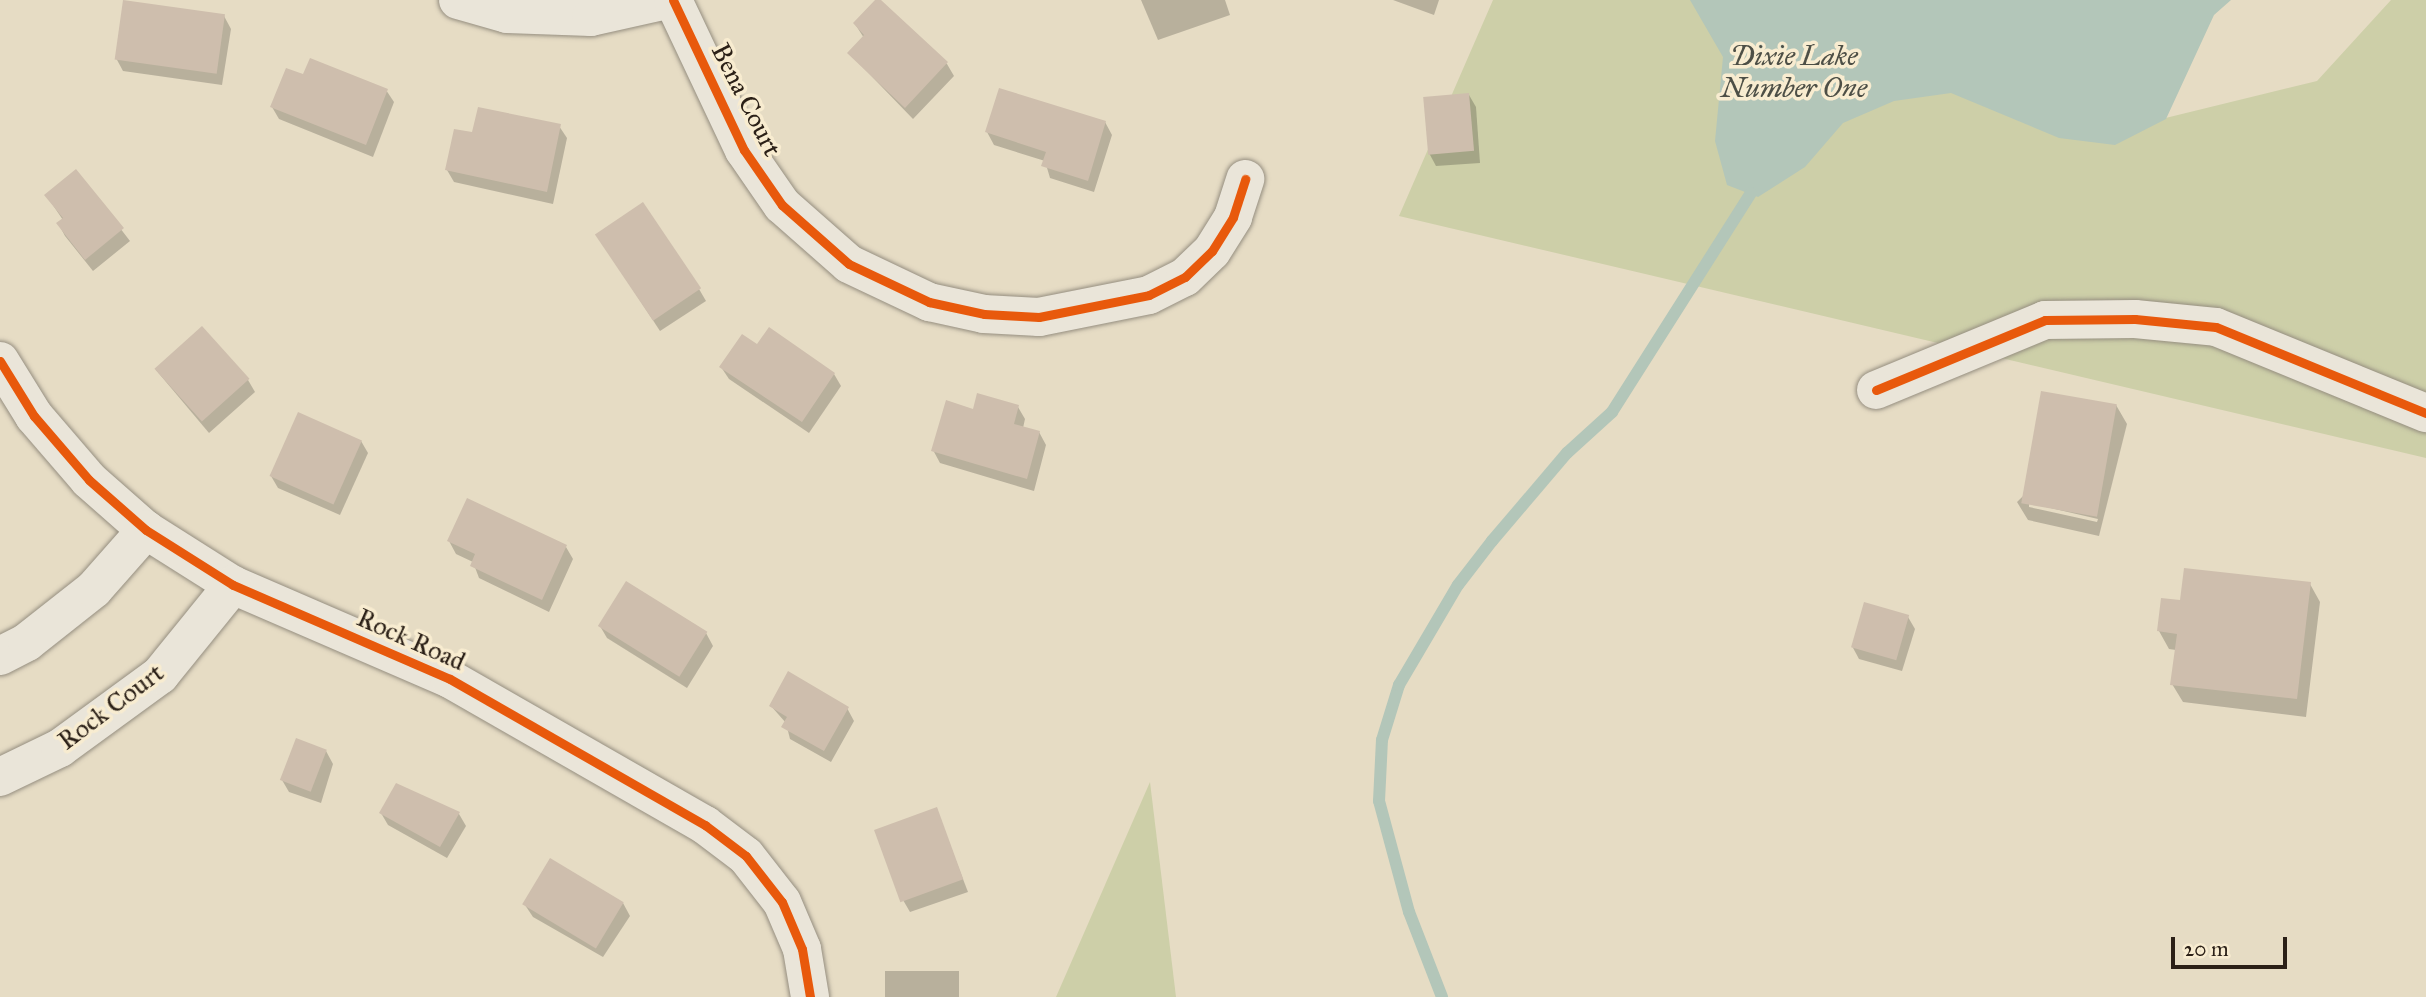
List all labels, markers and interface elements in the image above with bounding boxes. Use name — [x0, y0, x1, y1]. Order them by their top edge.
street label: Bena Court — [704, 38, 788, 162]
water label: Dixie Lake Number One — [1721, 39, 1867, 105]
street label: Rock Road — [352, 602, 470, 678]
street label: Rock Court — [52, 657, 170, 757]
scale bar — [2174, 923, 2290, 967]
text: 20 m — [2184, 936, 2229, 962]

